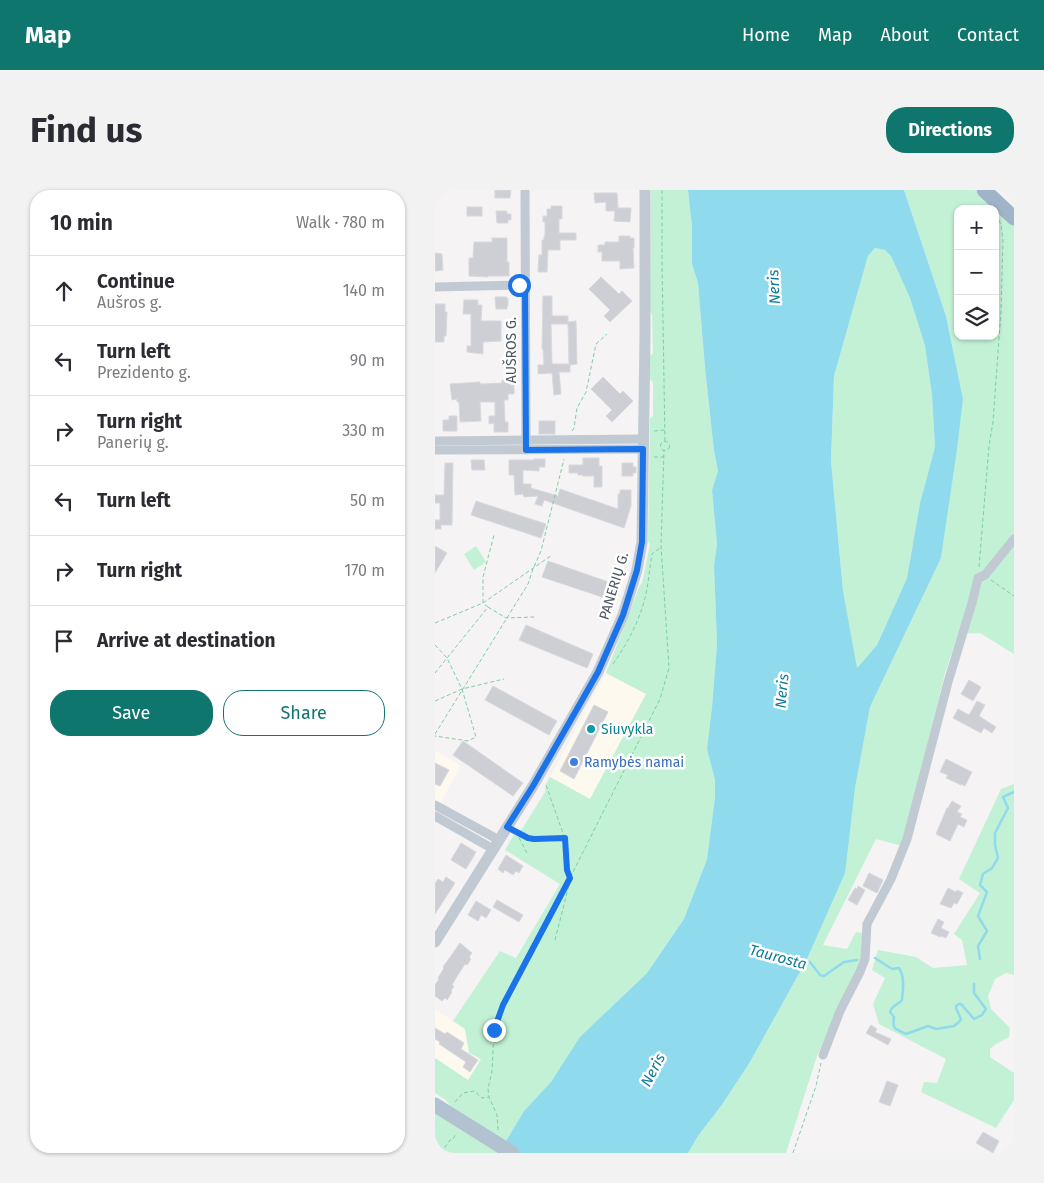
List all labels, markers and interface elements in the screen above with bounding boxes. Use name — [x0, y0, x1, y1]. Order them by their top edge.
text: Map — [25, 21, 71, 49]
text: Home — [742, 24, 790, 46]
text: Map — [818, 24, 852, 46]
text: About — [880, 24, 929, 46]
text: Contact — [957, 24, 1019, 46]
button: Directions — [886, 107, 1014, 153]
text: Find us — [30, 109, 142, 151]
map controls — [954, 205, 999, 340]
button: + — [954, 205, 999, 250]
text: 10 min — [50, 210, 113, 236]
text: Walk · 780 m — [296, 213, 385, 232]
button: − — [954, 250, 999, 295]
water label: Neris — [764, 269, 784, 305]
text: Continue — [97, 270, 175, 293]
route start — [508, 274, 531, 297]
icon: ahead — [50, 277, 78, 305]
text: 140 m — [343, 281, 385, 300]
text: Aušros g. — [97, 293, 162, 312]
button: layers — [954, 295, 999, 340]
street label: AUŠROS G. — [502, 317, 520, 383]
text: Turn left — [97, 340, 171, 363]
icon: left — [50, 347, 78, 375]
text: 90 m — [350, 351, 385, 370]
text: Prezidento g. — [97, 363, 191, 382]
text: Turn right — [97, 410, 182, 433]
icon: right — [50, 417, 78, 445]
text: 330 m — [342, 421, 385, 440]
text: Panerių g. — [97, 433, 169, 452]
icon: left — [50, 487, 78, 515]
text: Turn left — [97, 489, 171, 512]
text: 50 m — [350, 491, 385, 510]
street label: PANERIŲ G. — [596, 550, 632, 622]
icon: right — [50, 557, 78, 585]
text: Turn right — [97, 559, 182, 582]
text: 170 m — [344, 561, 385, 580]
icon: arrive — [50, 627, 78, 655]
text: Arrive at destination — [97, 629, 276, 652]
water label: Neris — [772, 673, 792, 709]
button: Save — [50, 690, 213, 736]
button: Share — [223, 690, 385, 736]
place label: Siuvykla — [601, 721, 653, 738]
marker: Siuvykla — [585, 723, 597, 735]
place label: Ramybės namai — [584, 754, 684, 771]
marker: Ramybės namai — [568, 756, 580, 768]
water label: Taurosta — [747, 941, 809, 973]
route end — [483, 1019, 506, 1042]
water label: Neris — [637, 1050, 669, 1090]

